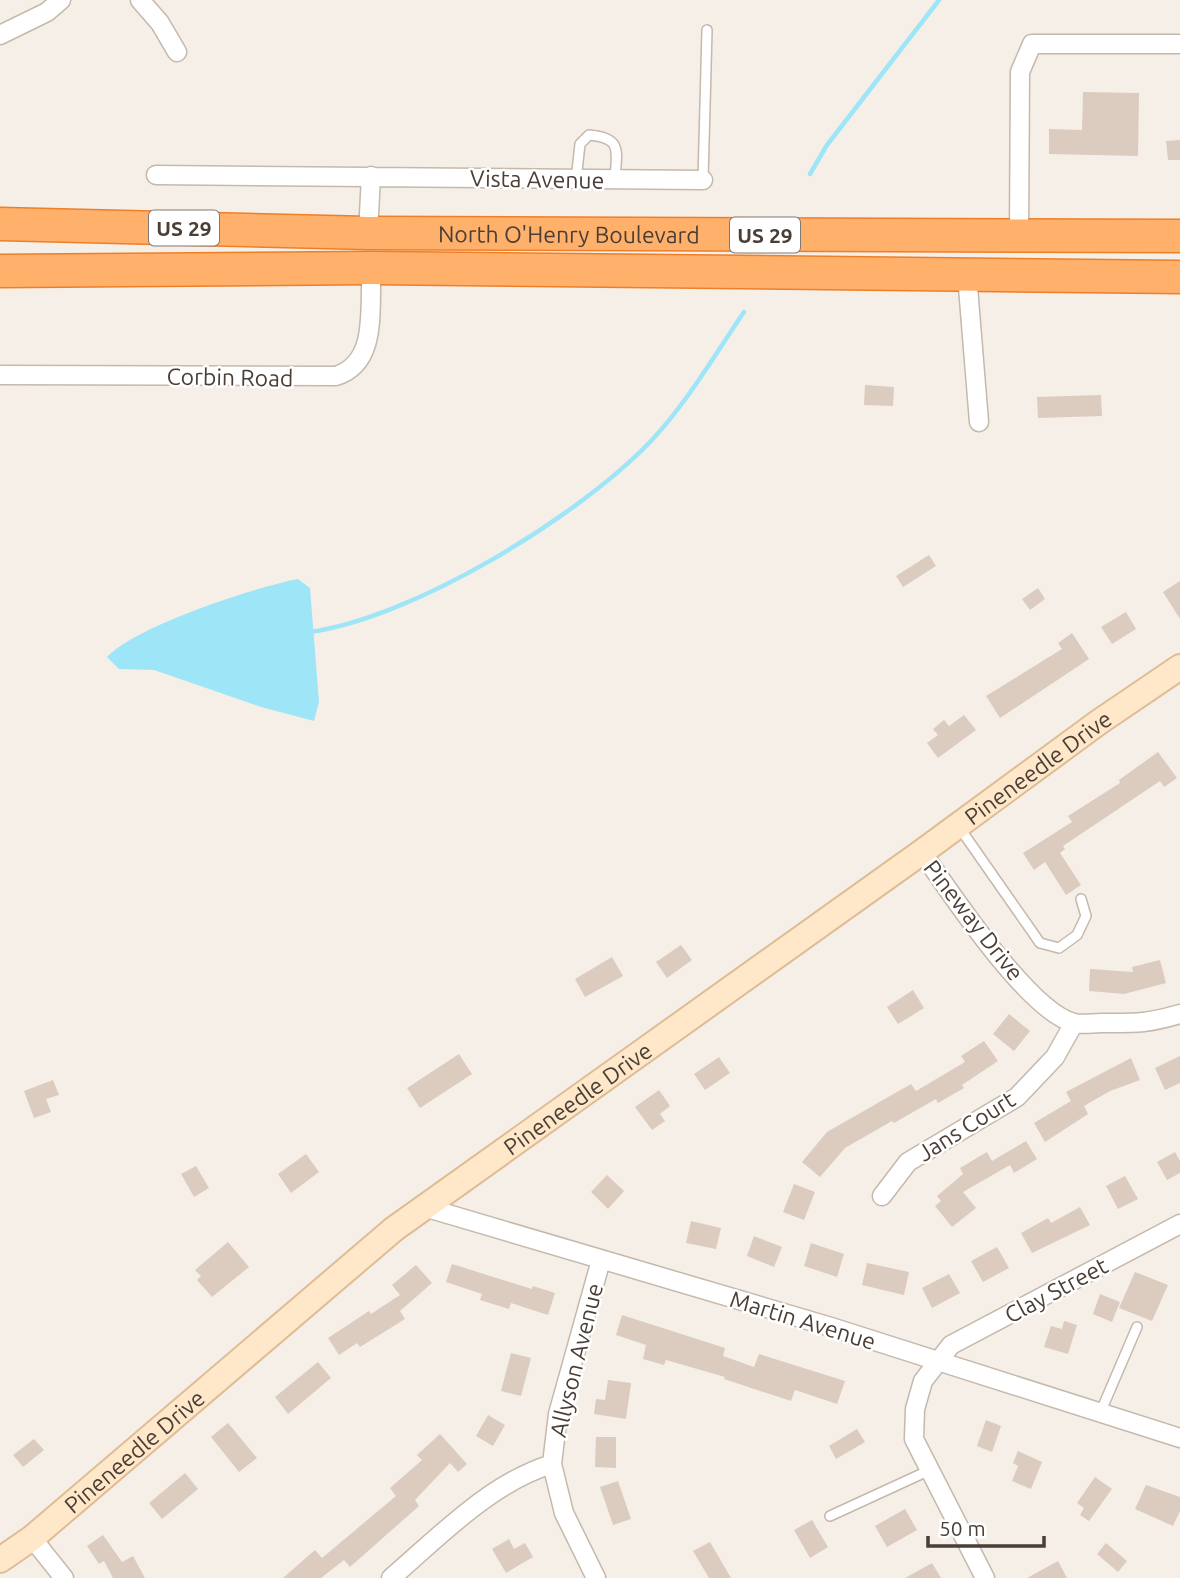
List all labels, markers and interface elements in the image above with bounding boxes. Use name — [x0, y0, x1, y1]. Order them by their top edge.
street label: Vista Avenue — [470, 165, 604, 193]
road number: US 29 — [149, 210, 219, 246]
road number: US 29 — [730, 218, 800, 252]
street label: North O'Henry Boulevard — [438, 221, 700, 247]
street label: Corbin Road — [166, 363, 294, 391]
street label: Pineneedle Drive — [959, 705, 1116, 829]
street label: Pineway Drive — [919, 855, 1029, 985]
street label: Pineneedle Drive — [499, 1037, 656, 1159]
street label: Jans Court — [913, 1086, 1019, 1166]
street label: Clay Street — [1000, 1253, 1112, 1327]
street label: Allyson Avenue — [545, 1281, 607, 1439]
street label: Martin Avenue — [727, 1286, 879, 1354]
street label: Pineneedle Drive — [59, 1384, 209, 1517]
scale bar — [928, 1504, 1044, 1548]
text: 50 m — [939, 1516, 986, 1540]

